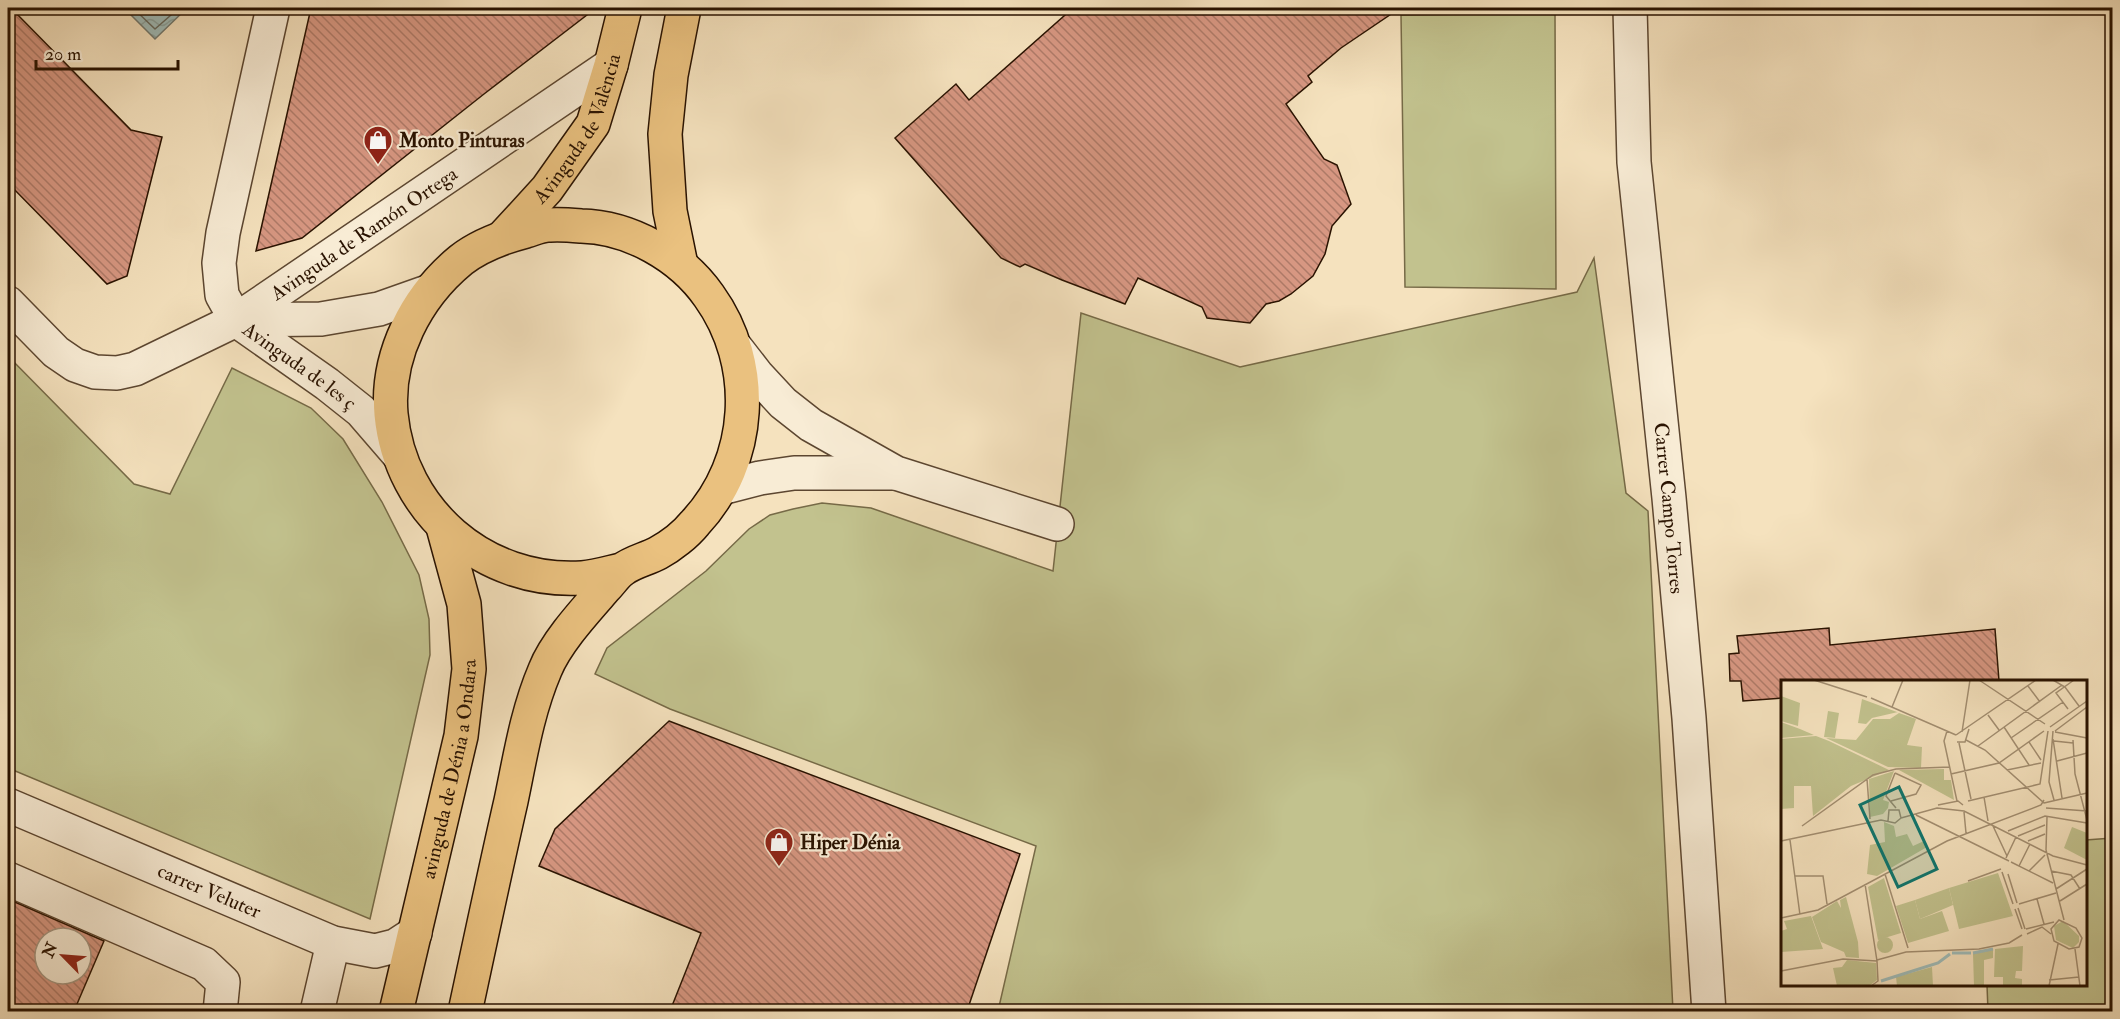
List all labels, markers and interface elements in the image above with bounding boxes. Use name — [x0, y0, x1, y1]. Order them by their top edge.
scale bar — [36, 33, 178, 71]
text: 20 m — [45, 43, 81, 66]
street label: Avinguda de València — [527, 50, 627, 210]
shop icon: Monto Pinturas — [362, 124, 394, 166]
place label: Monto Pinturas — [398, 128, 525, 153]
street label: Avinguda de Ramón Ortega — [265, 161, 463, 306]
street label: Avinguda de les ç — [237, 316, 361, 415]
street label: Carrer Campo Torres — [1648, 421, 1690, 595]
street label: avinguda de Dénia a Ondara — [416, 658, 482, 881]
inset map — [1781, 680, 2087, 986]
shop icon: Hiper Dénia — [763, 826, 795, 868]
place label: Hiper Dénia — [800, 830, 901, 856]
street label: carrer Veluter — [154, 858, 265, 924]
north arrow — [33, 926, 93, 986]
text: N — [38, 939, 63, 962]

